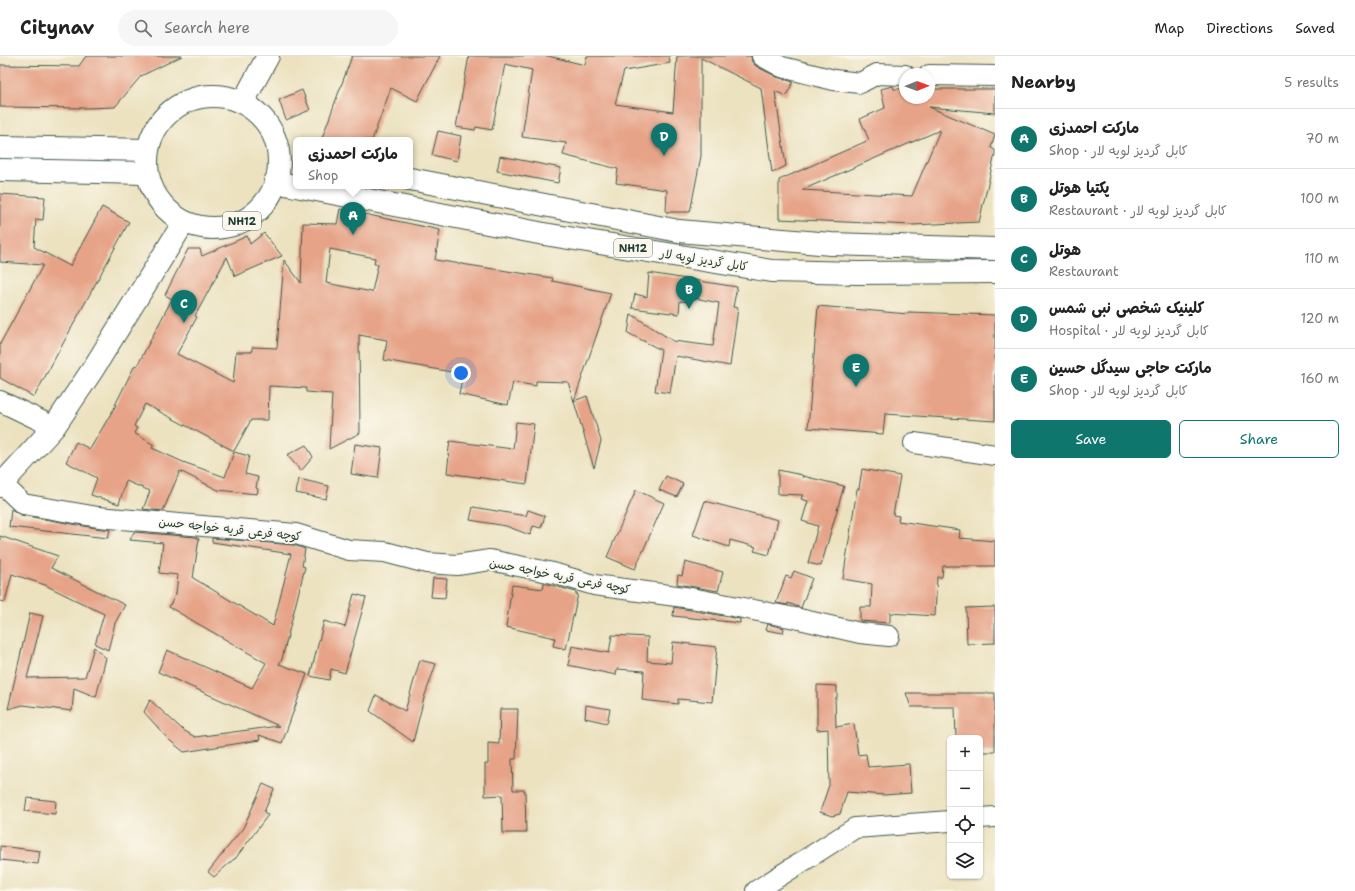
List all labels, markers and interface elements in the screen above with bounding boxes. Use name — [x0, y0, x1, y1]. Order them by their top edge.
search box — [118, 10, 398, 46]
text: Citynav — [20, 15, 94, 40]
icon: search — [132, 17, 154, 39]
text: Search here — [164, 18, 250, 38]
text: Map — [1155, 19, 1185, 37]
text: Directions — [1207, 19, 1273, 37]
text: Saved — [1295, 19, 1335, 37]
north arrow — [899, 68, 935, 104]
text: Nearby — [1011, 71, 1076, 93]
text: 5 results — [1284, 74, 1339, 91]
text: مارکت احمدزی — [1049, 118, 1139, 138]
pin: D — [651, 123, 677, 156]
text: A — [1019, 130, 1029, 147]
text: 70 m — [1305, 130, 1339, 147]
popup — [293, 137, 413, 189]
text: Shop · کابل گردیز لویه لار — [1049, 142, 1188, 159]
text: مارکت احمدزی — [308, 144, 398, 164]
text: Shop — [308, 167, 338, 184]
text: پکتیا هوتل — [1049, 178, 1109, 198]
text: B — [1020, 190, 1028, 207]
text: 100 m — [1300, 190, 1339, 207]
pin: A — [340, 202, 366, 235]
text: Restaurant · کابل گردیز لویه لار — [1049, 202, 1227, 219]
road number: NH12 — [223, 212, 261, 230]
road number: NH12 — [614, 239, 652, 257]
text: هوتل — [1049, 240, 1081, 260]
street label: کابل گردیز لویه لار — [658, 245, 749, 275]
text: C — [1020, 250, 1028, 267]
text: 110 m — [1304, 250, 1339, 267]
text: Restaurant — [1049, 263, 1119, 280]
pin: B — [676, 276, 702, 309]
pin: C — [171, 290, 197, 323]
text: کلینیک شخصی نبی شمس — [1049, 298, 1204, 318]
text: D — [1019, 310, 1029, 327]
text: 120 m — [1301, 310, 1339, 327]
text: Hospital · کابل گردیز لویه لار — [1049, 322, 1209, 339]
pin: E — [843, 354, 869, 387]
text: مارکت حاجی سیدگل حسین — [1049, 358, 1212, 378]
your location — [451, 363, 471, 383]
text: E — [1020, 370, 1028, 387]
text: 160 m — [1301, 370, 1339, 387]
text: Shop · کابل گردیز لویه لار — [1049, 382, 1188, 399]
button: Save — [1011, 420, 1171, 458]
button: Share — [1179, 420, 1339, 458]
street label: کوچه فرعی قریه خواجه حسن — [158, 514, 302, 544]
street label: کوچه فرعی قریه خواجه حسن — [488, 554, 632, 598]
map controls — [947, 735, 983, 879]
button: + — [947, 735, 983, 771]
button: − — [947, 771, 983, 807]
button: locate — [947, 807, 983, 843]
button: layers — [947, 843, 983, 879]

